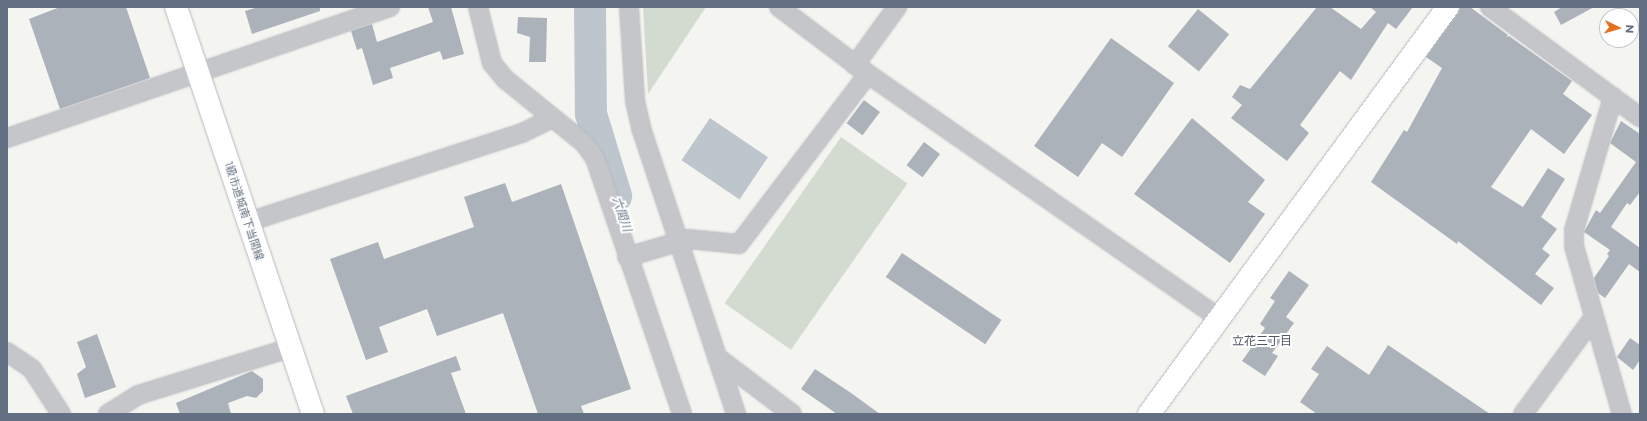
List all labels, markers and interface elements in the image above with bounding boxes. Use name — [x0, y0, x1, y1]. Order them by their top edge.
north arrow — [1599, 8, 1639, 48]
text: N — [1623, 24, 1637, 34]
street label: 1級市道城南下当間線 — [222, 160, 266, 262]
water label: 六間川 — [609, 195, 635, 233]
district label: 立花三丁目 — [1232, 334, 1292, 348]

